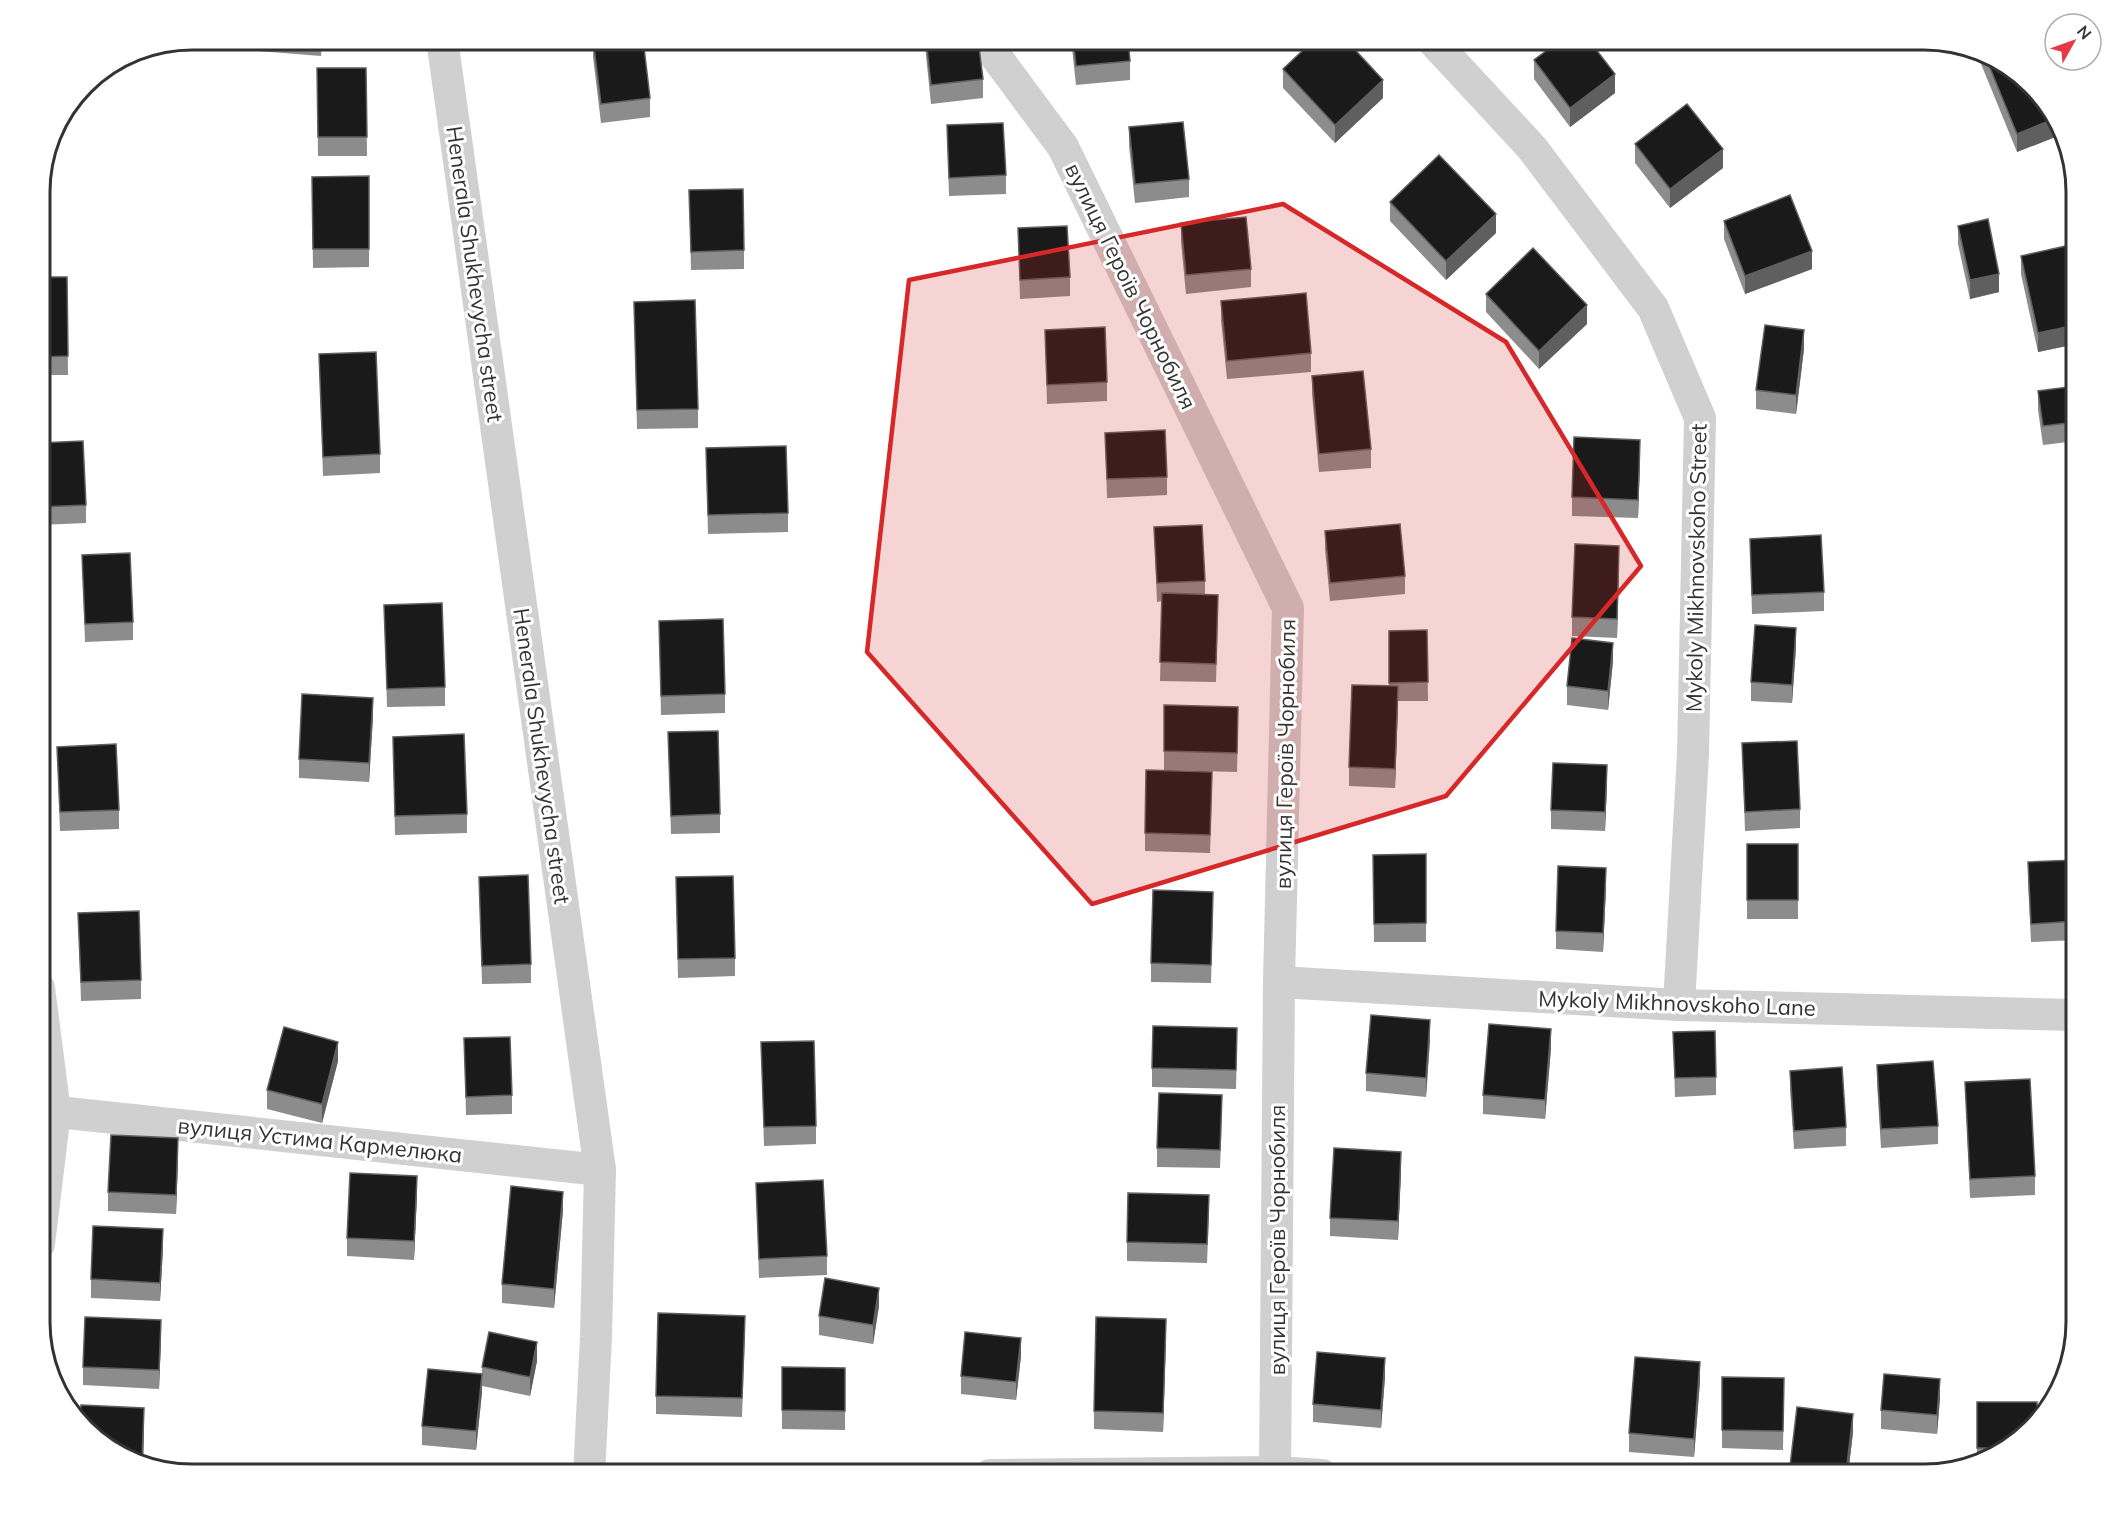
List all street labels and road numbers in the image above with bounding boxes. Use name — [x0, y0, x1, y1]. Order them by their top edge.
street label: Henerala Shukhevycha street — [440, 124, 510, 424]
street label: вулиця Героїв Чорнобиля — [1059, 158, 1203, 414]
street label: Mykoly Mikhnovskoho Street — [1679, 423, 1713, 712]
street label: Henerala Shukhevycha street — [507, 606, 577, 906]
street label: вулиця Героїв Чорнобиля — [1269, 619, 1301, 889]
street label: Mykoly Mikhnovskoho Lane — [1538, 984, 1816, 1022]
street label: вулиця Героїв Чорнобиля — [1263, 1105, 1291, 1375]
street label: вулиця Устима Кармелюка — [176, 1111, 464, 1169]

